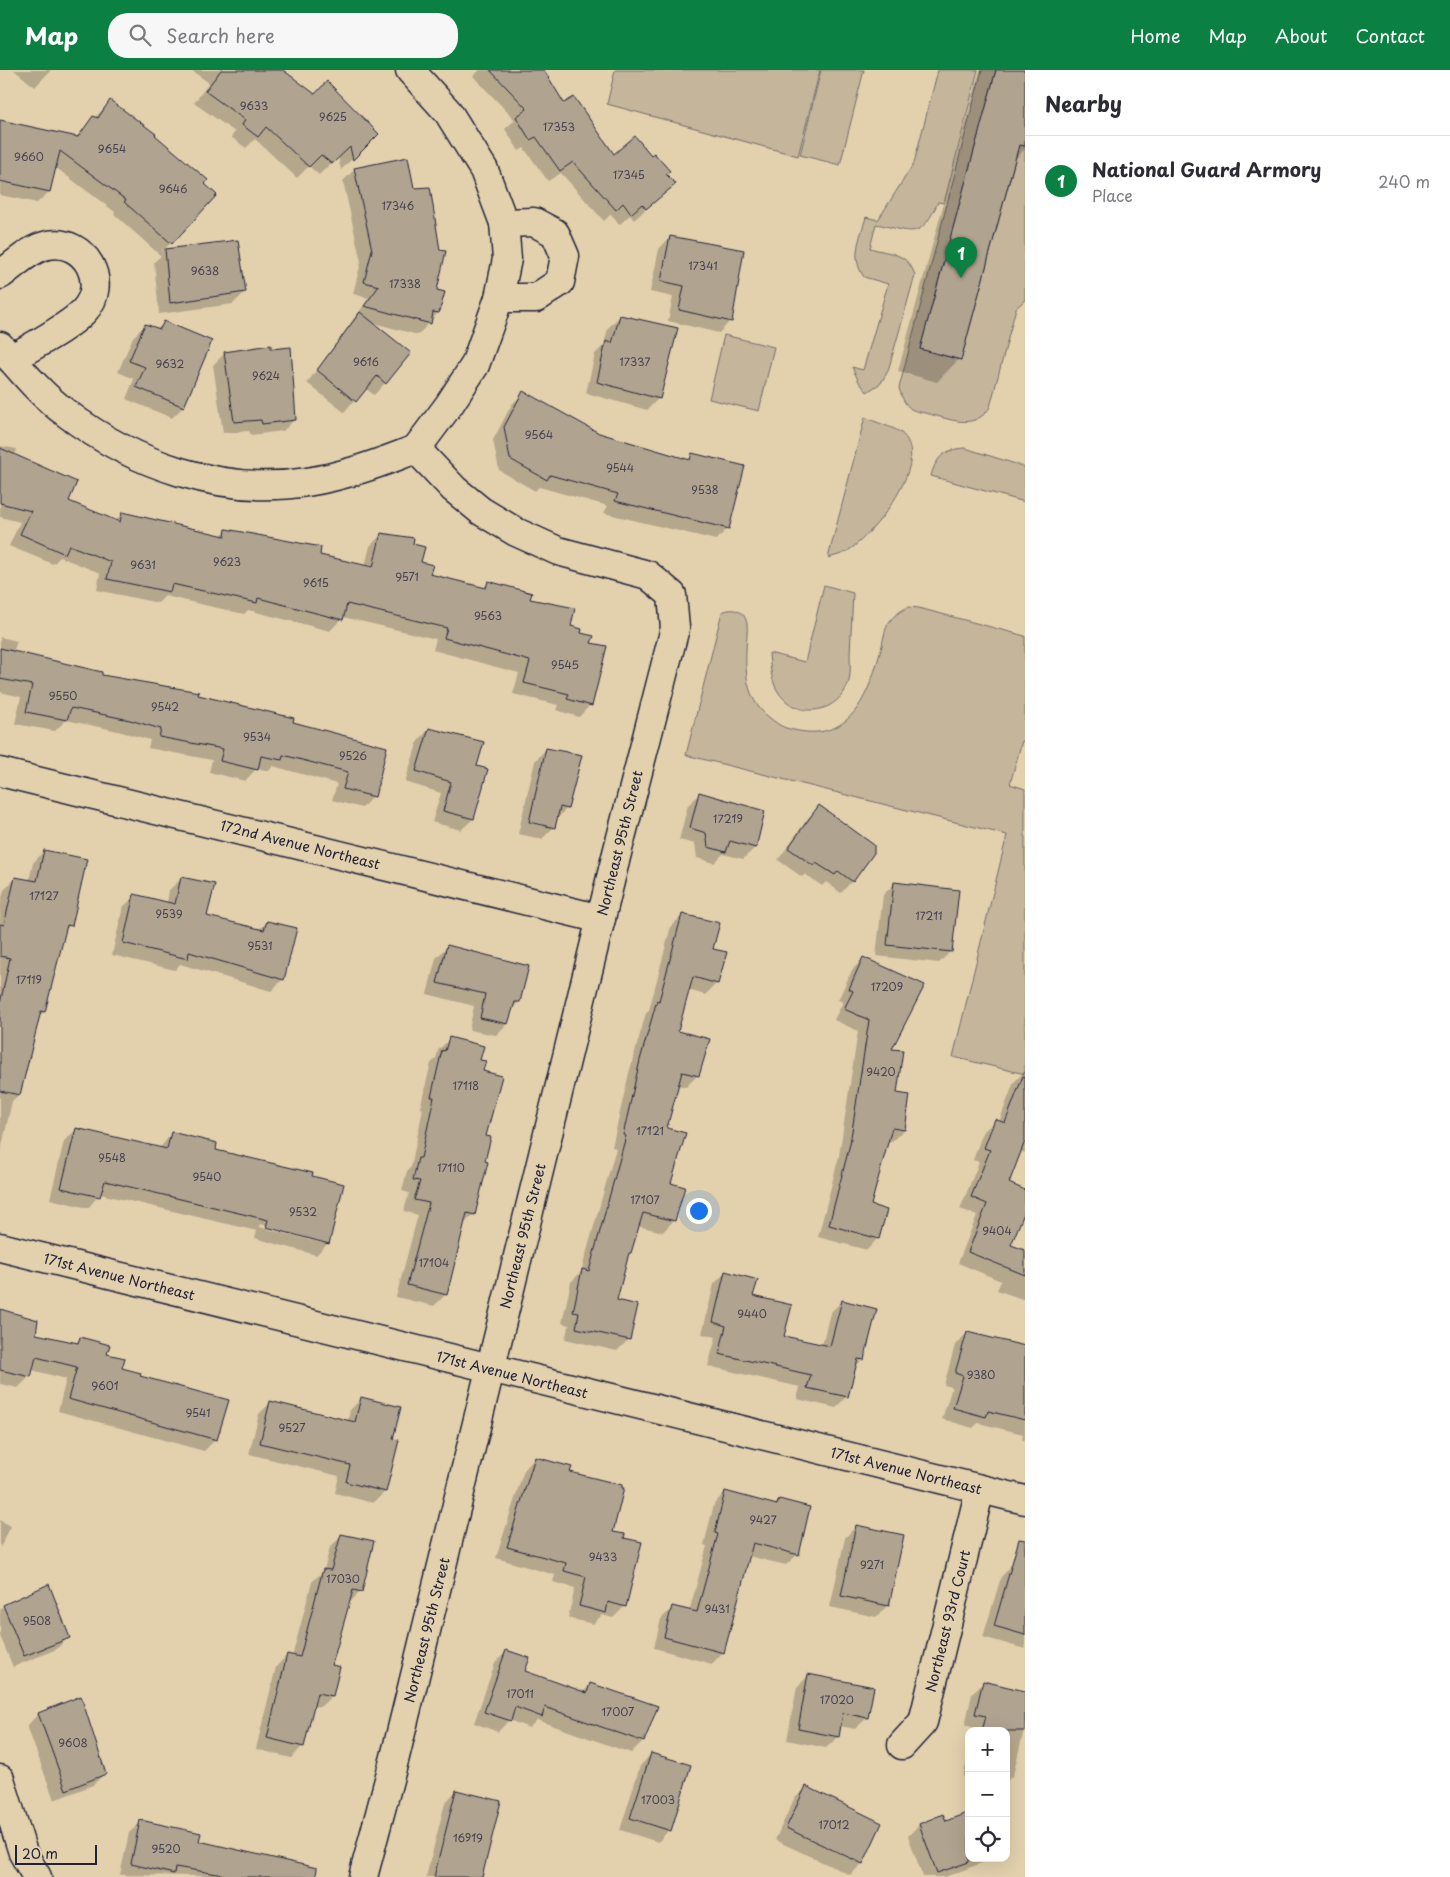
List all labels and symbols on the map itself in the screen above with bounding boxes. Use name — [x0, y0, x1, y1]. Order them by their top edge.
house number: 9633 — [240, 97, 268, 114]
house number: 9625 — [319, 108, 347, 125]
house number: 17353 — [543, 118, 575, 135]
house number: 9654 — [98, 140, 126, 157]
house number: 9660 — [14, 148, 44, 165]
house number: 17345 — [613, 166, 645, 183]
house number: 9646 — [159, 180, 187, 197]
house number: 17346 — [382, 197, 415, 214]
pin: 1 — [945, 237, 977, 278]
house number: 17341 — [688, 257, 718, 274]
house number: 9638 — [191, 262, 219, 279]
house number: 17338 — [389, 275, 421, 292]
house number: 9616 — [353, 353, 379, 370]
house number: 17337 — [620, 353, 650, 370]
house number: 9632 — [156, 355, 185, 372]
house number: 9624 — [252, 367, 280, 384]
house number: 9564 — [525, 426, 553, 443]
house number: 9544 — [606, 459, 634, 476]
house number: 9538 — [691, 481, 719, 498]
house number: 9623 — [213, 553, 241, 570]
house number: 9631 — [130, 556, 156, 573]
house number: 9571 — [395, 568, 419, 585]
house number: 9615 — [303, 574, 329, 591]
house number: 9563 — [474, 607, 502, 624]
house number: 9545 — [551, 656, 579, 673]
house number: 9550 — [49, 687, 77, 704]
house number: 9542 — [151, 698, 179, 715]
house number: 9534 — [243, 728, 271, 745]
house number: 9526 — [339, 747, 367, 764]
street label: Northeast 95th Street — [591, 768, 648, 918]
house number: 17219 — [713, 810, 743, 827]
street label: 172nd Avenue Northeast — [218, 814, 383, 875]
house number: 17127 — [29, 887, 59, 904]
house number: 9539 — [155, 905, 183, 922]
house number: 17211 — [915, 907, 943, 924]
house number: 9531 — [248, 937, 272, 954]
house number: 17119 — [16, 971, 42, 988]
house number: 17209 — [871, 978, 903, 995]
house number: 9420 — [866, 1063, 896, 1080]
house number: 17118 — [453, 1077, 479, 1094]
house number: 17121 — [636, 1122, 664, 1139]
house number: 9548 — [98, 1149, 126, 1166]
house number: 17110 — [437, 1159, 465, 1176]
street label: Northeast 95th Street — [494, 1161, 551, 1311]
house number: 9540 — [193, 1168, 221, 1185]
house number: 17107 — [630, 1191, 660, 1208]
your location — [686, 1198, 712, 1224]
house number: 9532 — [289, 1203, 317, 1220]
house number: 9404 — [982, 1222, 1012, 1239]
street label: 171st Avenue Northeast — [41, 1248, 197, 1306]
house number: 17104 — [419, 1254, 449, 1271]
house number: 9440 — [737, 1305, 767, 1322]
street label: 171st Avenue Northeast — [434, 1346, 590, 1404]
house number: 9380 — [967, 1366, 995, 1383]
house number: 9601 — [91, 1377, 119, 1394]
house number: 9541 — [185, 1404, 211, 1421]
house number: 9527 — [279, 1419, 305, 1436]
street label: 171st Avenue Northeast — [828, 1442, 984, 1500]
house number: 9427 — [749, 1511, 777, 1528]
street label: Northeast 93rd Court — [920, 1547, 975, 1694]
house number: 9433 — [589, 1548, 617, 1565]
street label: Northeast 95th Street — [398, 1555, 455, 1705]
house number: 9271 — [860, 1556, 884, 1573]
house number: 17030 — [326, 1570, 360, 1587]
house number: 9431 — [704, 1600, 730, 1617]
house number: 9508 — [23, 1612, 51, 1629]
house number: 17011 — [506, 1685, 534, 1702]
house number: 17020 — [820, 1691, 854, 1708]
house number: 17007 — [602, 1703, 634, 1720]
house number: 9608 — [58, 1734, 88, 1751]
house number: 17003 — [641, 1791, 675, 1808]
house number: 17012 — [818, 1816, 850, 1833]
house number: 16919 — [453, 1829, 483, 1846]
house number: 9520 — [152, 1840, 180, 1857]
scale bar — [15, 1842, 98, 1865]

